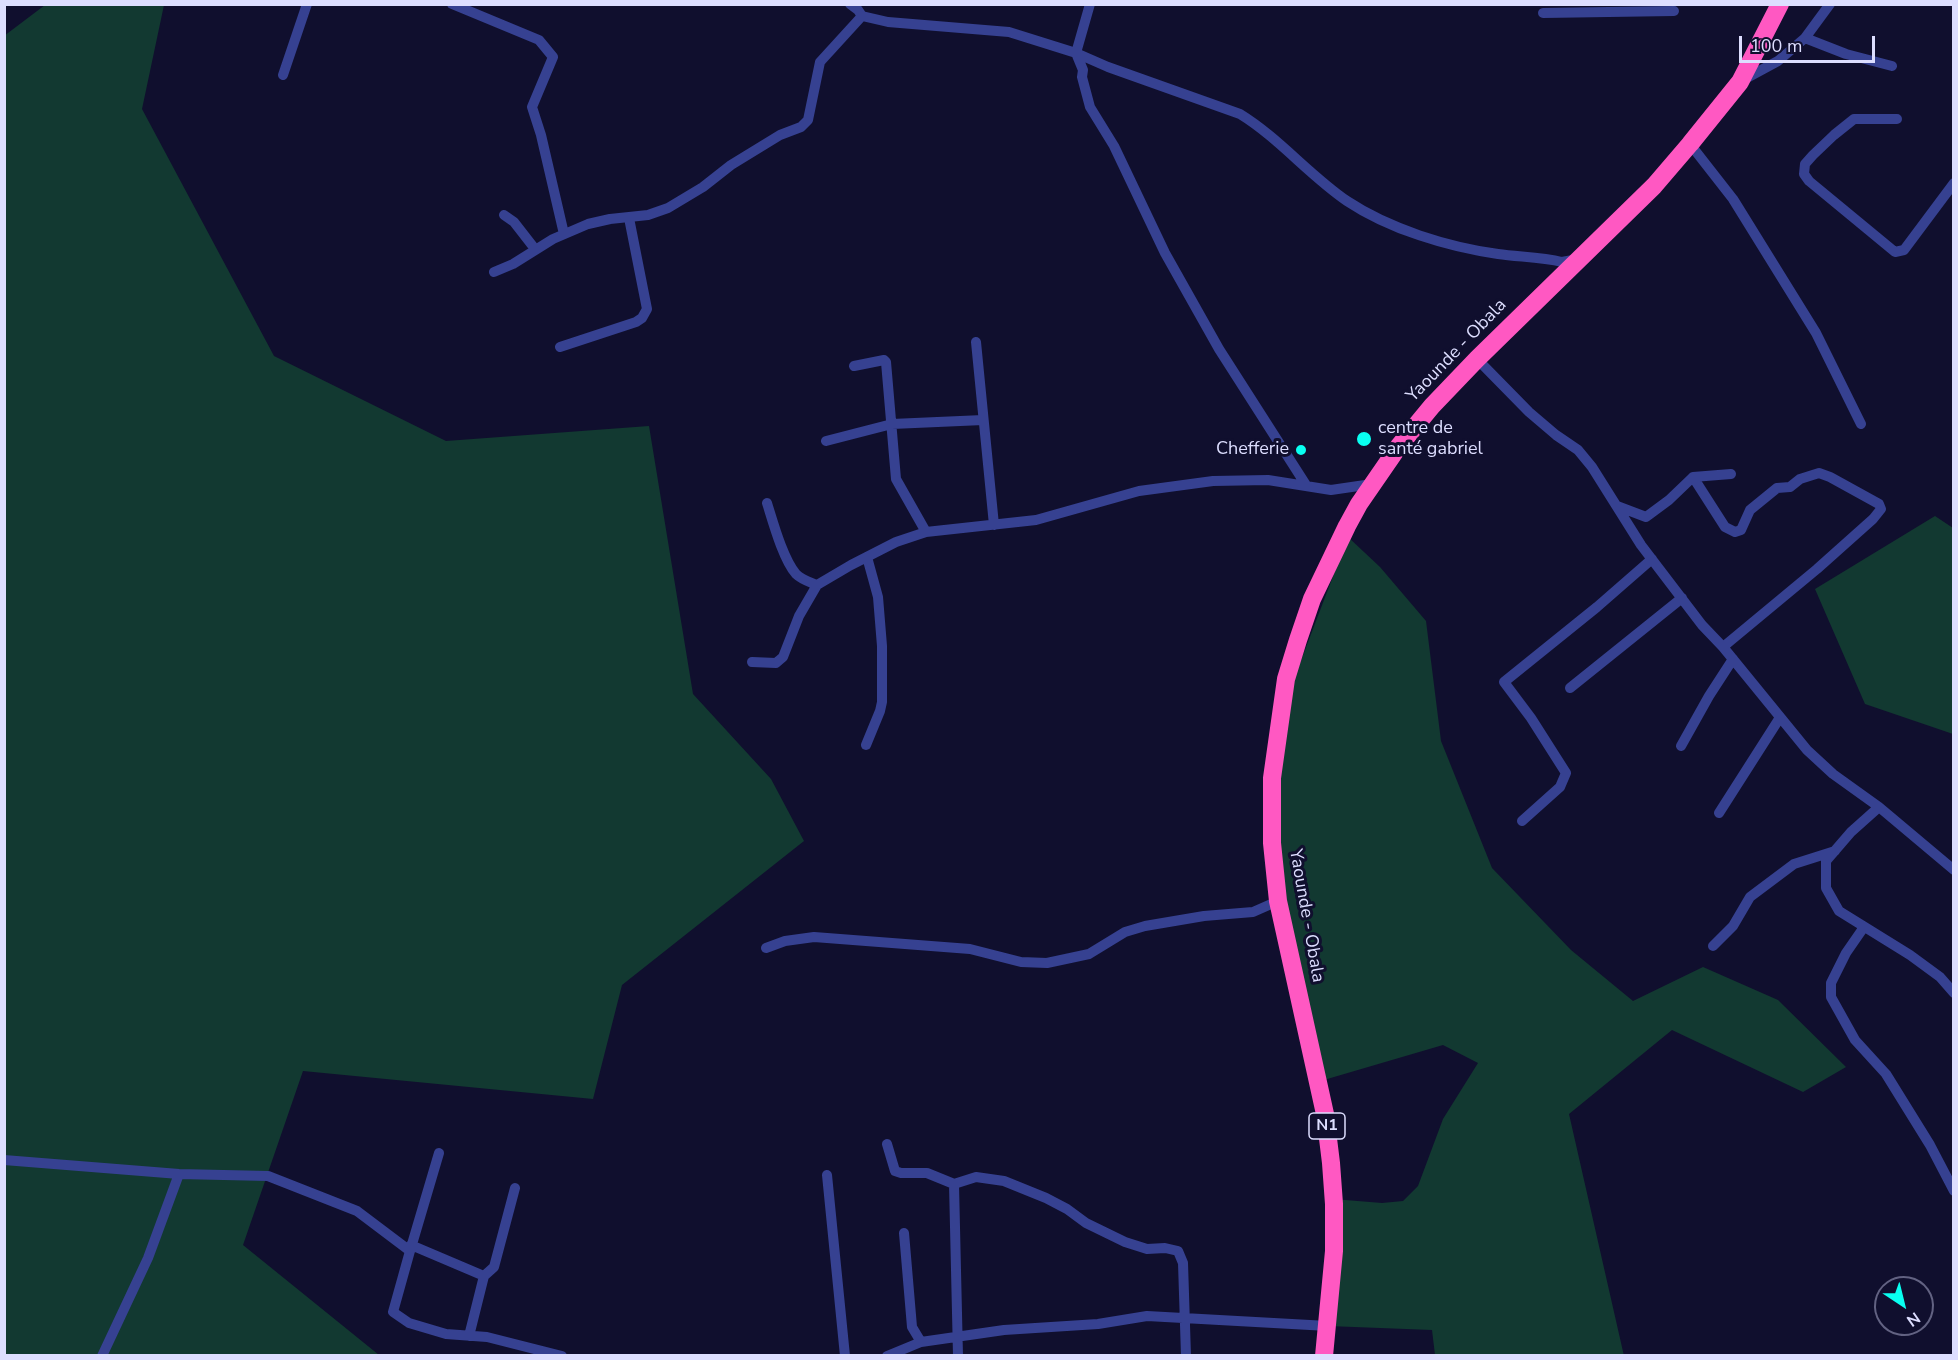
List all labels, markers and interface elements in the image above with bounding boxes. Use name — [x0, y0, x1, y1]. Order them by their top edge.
scale bar — [1742, 24, 1878, 62]
text: 100 m — [1750, 34, 1802, 58]
street label: Yaounde - Obala — [1402, 295, 1512, 407]
place label: centre de santé gabriel — [1378, 418, 1483, 460]
marker: centre de santé gabriel — [1355, 430, 1373, 448]
place label: Chefferie — [1216, 439, 1289, 461]
marker: Chefferie — [1294, 443, 1308, 457]
street label: Yaounde - Obala — [1284, 848, 1328, 984]
road number: N1 — [1309, 1113, 1345, 1139]
north arrow — [1874, 1276, 1934, 1336]
text: N — [1902, 1307, 1924, 1332]

